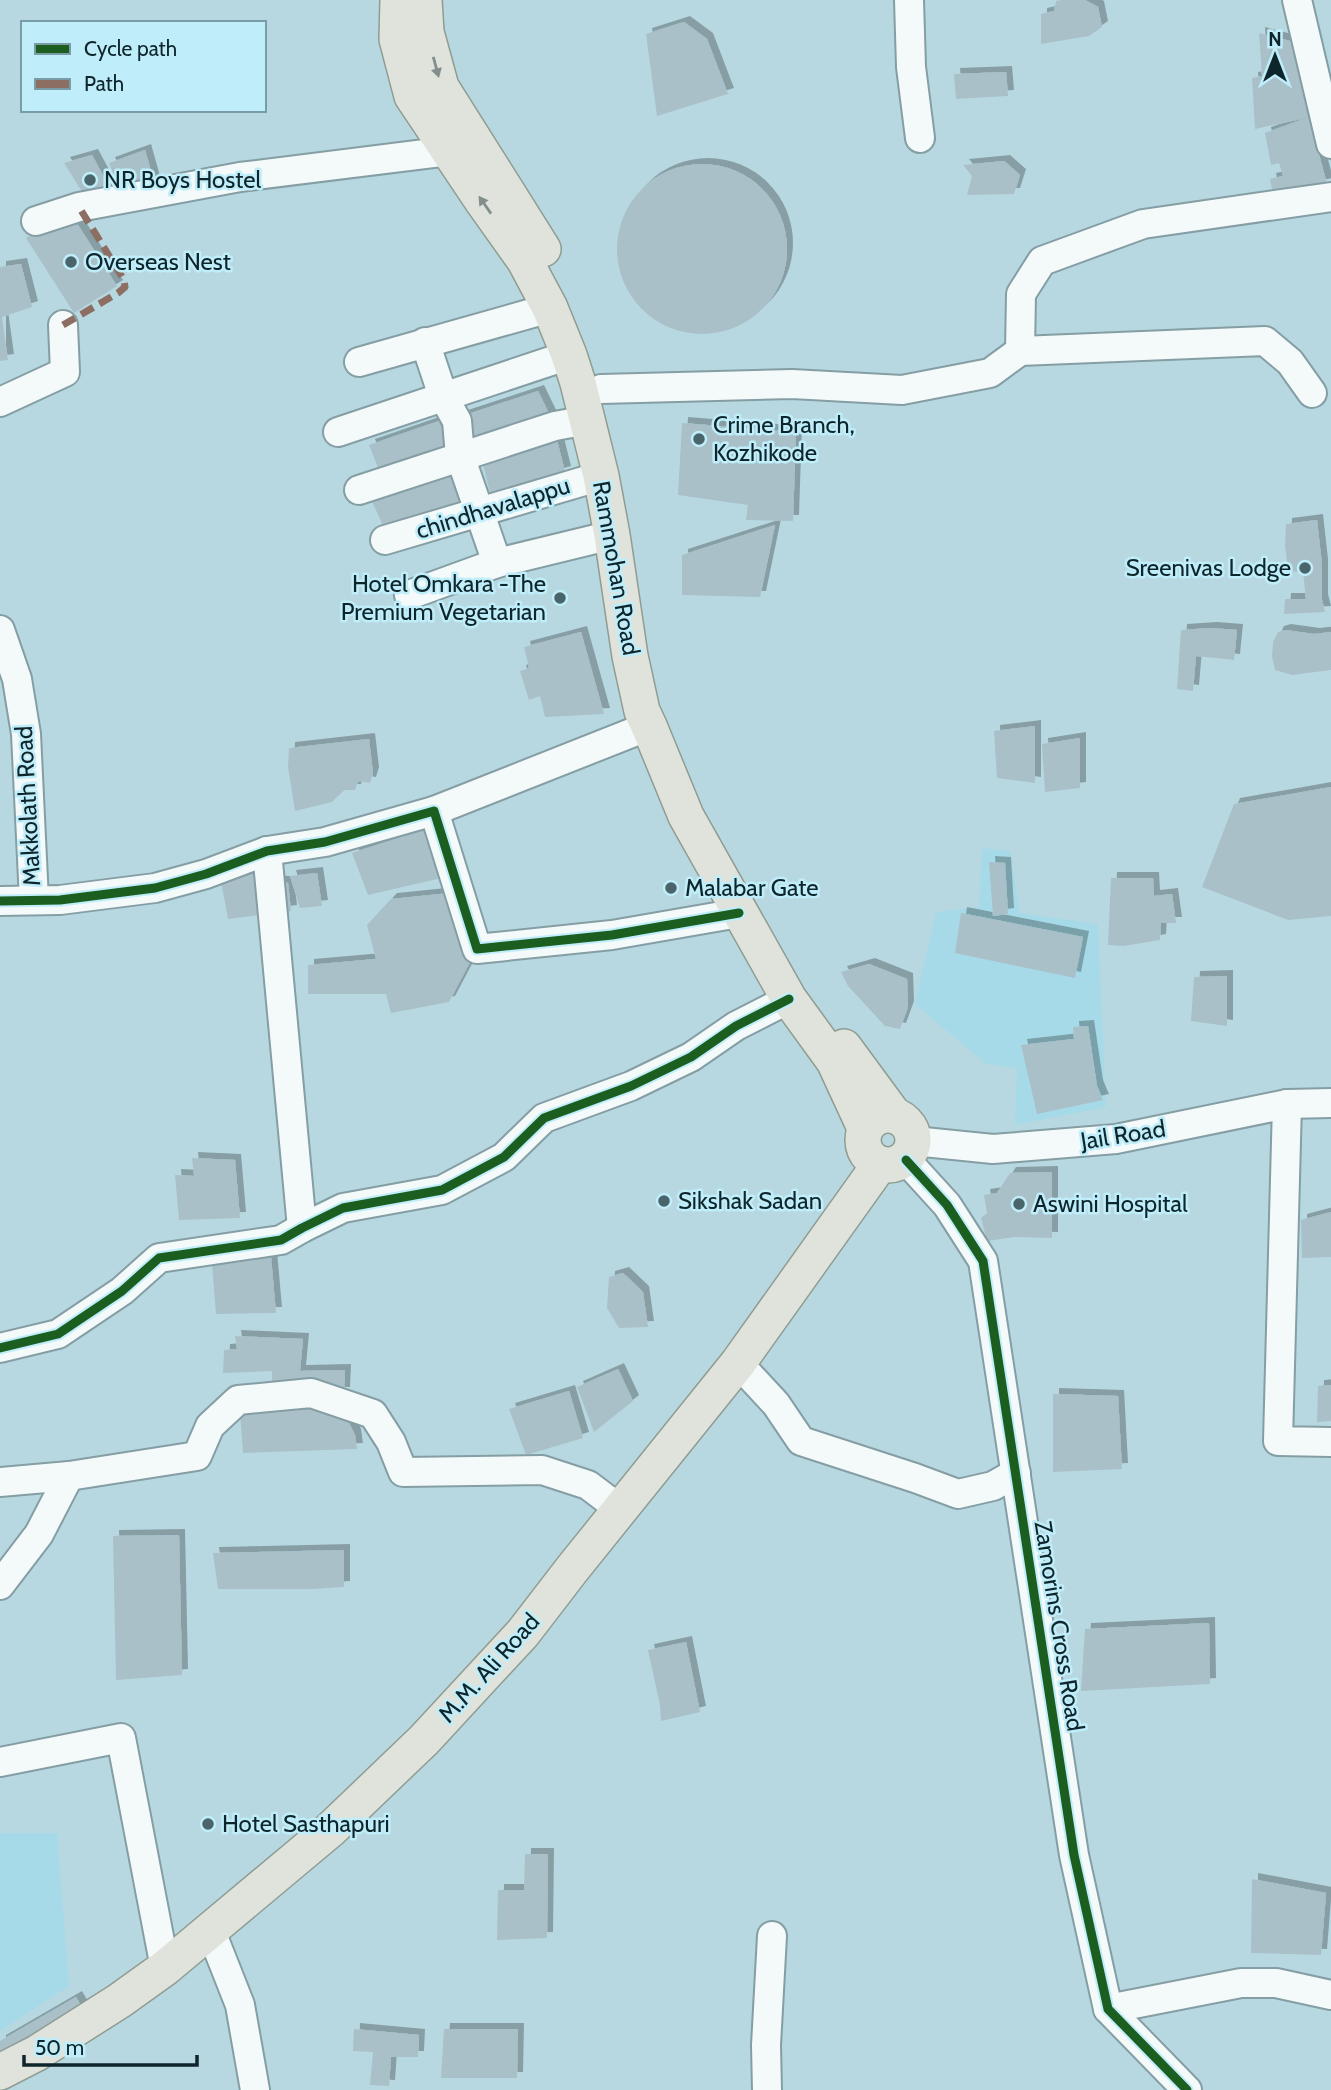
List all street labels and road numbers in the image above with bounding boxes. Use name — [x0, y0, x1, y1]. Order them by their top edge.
street label: chindhavalappu — [412, 470, 573, 545]
street label: Rammohan Road — [587, 478, 646, 657]
street label: Makkolath Road — [9, 725, 46, 887]
street label: Jail Road — [1077, 1113, 1167, 1156]
street label: Zamorins Cross Road — [1029, 1519, 1090, 1733]
street label: M.M. Ali Road — [432, 1607, 545, 1728]

